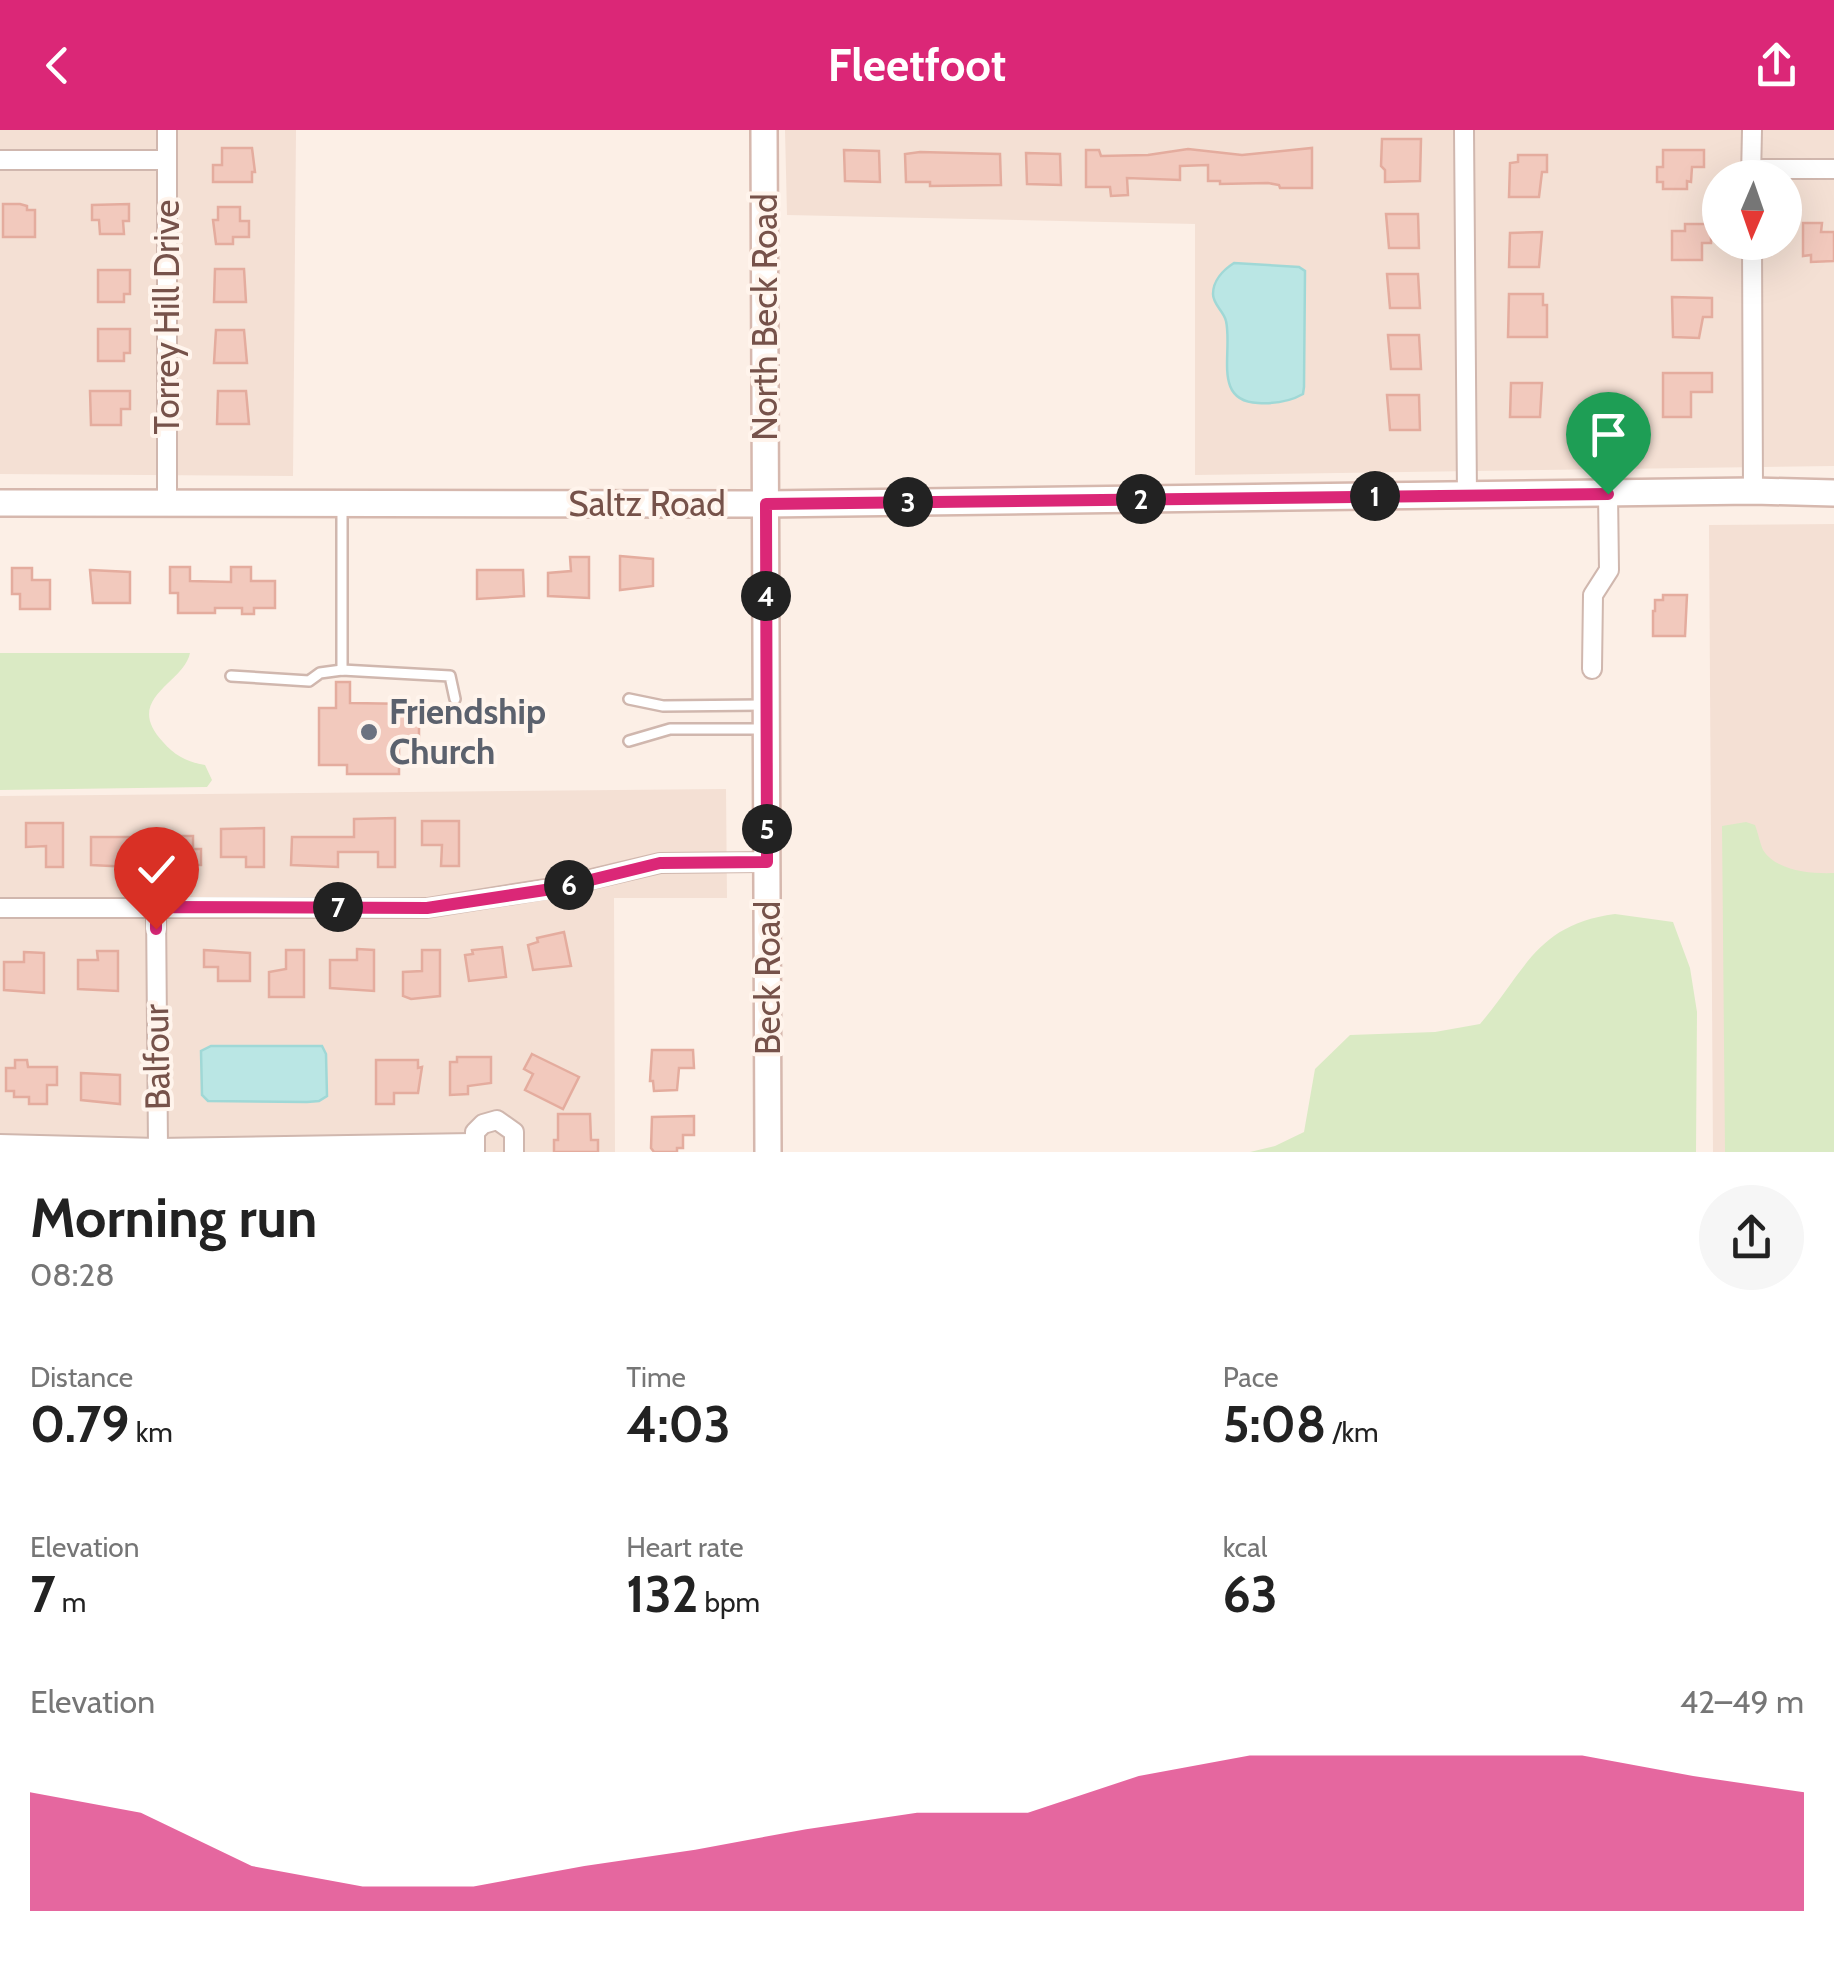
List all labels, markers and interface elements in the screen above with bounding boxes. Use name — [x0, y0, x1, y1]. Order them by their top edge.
icon: back — [30, 38, 85, 93]
text: Fleetfoot — [828, 38, 1006, 92]
icon: share — [1749, 38, 1804, 93]
north arrow — [1702, 160, 1802, 260]
map controls — [1702, 160, 1802, 260]
street label: North Beck Road — [743, 193, 786, 441]
street label: Torrey Hill Drive — [145, 200, 188, 434]
pin — [1566, 392, 1651, 495]
icon: arrive — [1581, 407, 1636, 462]
pin: 1 — [1350, 471, 1400, 521]
pin: 2 — [1116, 474, 1166, 524]
pin: 3 — [883, 477, 933, 527]
text: 1 — [1370, 479, 1380, 513]
street label: Saltz Road — [568, 482, 726, 525]
text: 2 — [1134, 482, 1148, 516]
text: 3 — [900, 485, 916, 519]
pin: 4 — [741, 571, 791, 621]
text: 4 — [757, 579, 775, 613]
place label: Friendship Church — [389, 690, 546, 773]
marker: Friendship Church — [358, 721, 380, 743]
pin: 5 — [742, 804, 792, 854]
text: 5 — [759, 812, 775, 846]
pin — [114, 827, 199, 930]
icon: check — [129, 842, 184, 897]
pin: 6 — [544, 860, 594, 910]
text: 6 — [561, 868, 577, 902]
pin: 7 — [313, 882, 363, 932]
text: 7 — [331, 890, 345, 924]
street label: Beck Road — [746, 901, 789, 1055]
street label: Balfour — [134, 1004, 179, 1110]
text: Morning run — [30, 1184, 317, 1251]
button: share — [1699, 1185, 1804, 1290]
text: 08:28 — [30, 1255, 115, 1294]
text: Distance — [30, 1360, 133, 1394]
text: Time — [626, 1360, 686, 1394]
text: Pace — [1223, 1360, 1279, 1394]
text: 0.79 — [30, 1394, 129, 1455]
text: 4:03 — [626, 1394, 731, 1455]
text: 5:08 — [1223, 1394, 1326, 1455]
text: km — [129, 1415, 173, 1449]
text: /km — [1326, 1415, 1379, 1449]
text: Elevation — [30, 1530, 139, 1564]
text: Heart rate — [626, 1530, 744, 1564]
text: kcal — [1223, 1530, 1267, 1564]
text: 7 — [30, 1564, 56, 1625]
text: 132 — [626, 1564, 698, 1625]
text: 63 — [1223, 1564, 1278, 1625]
text: m — [56, 1585, 86, 1619]
text: bpm — [698, 1585, 760, 1619]
text: Elevation — [30, 1682, 155, 1721]
text: 42–49 m — [1680, 1682, 1804, 1721]

